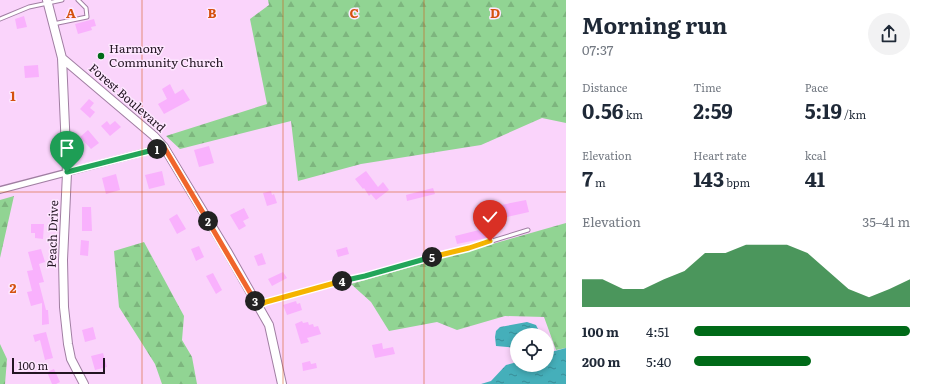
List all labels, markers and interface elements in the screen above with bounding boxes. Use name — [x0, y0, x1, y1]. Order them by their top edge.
text: A — [66, 3, 76, 22]
text: B — [208, 3, 217, 22]
text: C — [349, 3, 359, 22]
text: D — [490, 3, 500, 22]
text: Morning run — [582, 8, 727, 41]
button: share — [868, 13, 910, 55]
place label: Harmony Community Church — [109, 39, 223, 71]
text: 07:37 — [582, 40, 613, 59]
marker: Harmony Community Church — [96, 51, 106, 61]
street label: Forest Boulevard — [85, 59, 171, 136]
text: Distance — [582, 79, 627, 95]
text: Time — [693, 79, 721, 95]
text: Pace — [805, 79, 828, 95]
text: 1 — [10, 86, 16, 105]
text: 0.56 — [582, 95, 623, 125]
text: 2:59 — [693, 95, 733, 125]
text: 5:19 — [805, 95, 842, 125]
text: km — [623, 106, 643, 122]
text: /km — [842, 106, 866, 122]
pin — [50, 131, 84, 172]
icon: arrive — [56, 137, 78, 159]
pin: 1 — [147, 139, 167, 159]
text: 1 — [155, 141, 159, 157]
text: Elevation — [582, 147, 632, 163]
text: Heart rate — [693, 147, 747, 163]
text: kcal — [805, 147, 826, 163]
text: 7 — [582, 163, 593, 193]
text: 143 — [693, 163, 724, 193]
text: 41 — [805, 163, 825, 193]
text: m — [593, 174, 606, 190]
text: bpm — [724, 174, 750, 190]
street label: Peach Drive — [42, 200, 62, 268]
pin — [473, 200, 507, 241]
icon: check — [479, 206, 501, 228]
pin: 2 — [198, 211, 218, 231]
text: Elevation — [582, 212, 641, 231]
text: 35–41 m — [862, 212, 910, 231]
text: 2 — [205, 213, 211, 229]
pin: 5 — [422, 247, 442, 267]
text: 5 — [429, 249, 435, 265]
pin: 4 — [332, 271, 352, 291]
text: 4 — [339, 273, 345, 289]
text: 2 — [10, 278, 17, 297]
pin: 3 — [245, 291, 265, 311]
text: 3 — [252, 293, 258, 309]
text: 100 m — [582, 322, 619, 341]
text: 4:51 — [646, 322, 669, 341]
map controls — [510, 328, 554, 372]
button: locate — [510, 328, 554, 372]
text: 200 m — [582, 352, 621, 371]
text: 5:40 — [646, 352, 671, 371]
scale bar — [12, 356, 105, 375]
text: 100 m — [18, 357, 48, 373]

